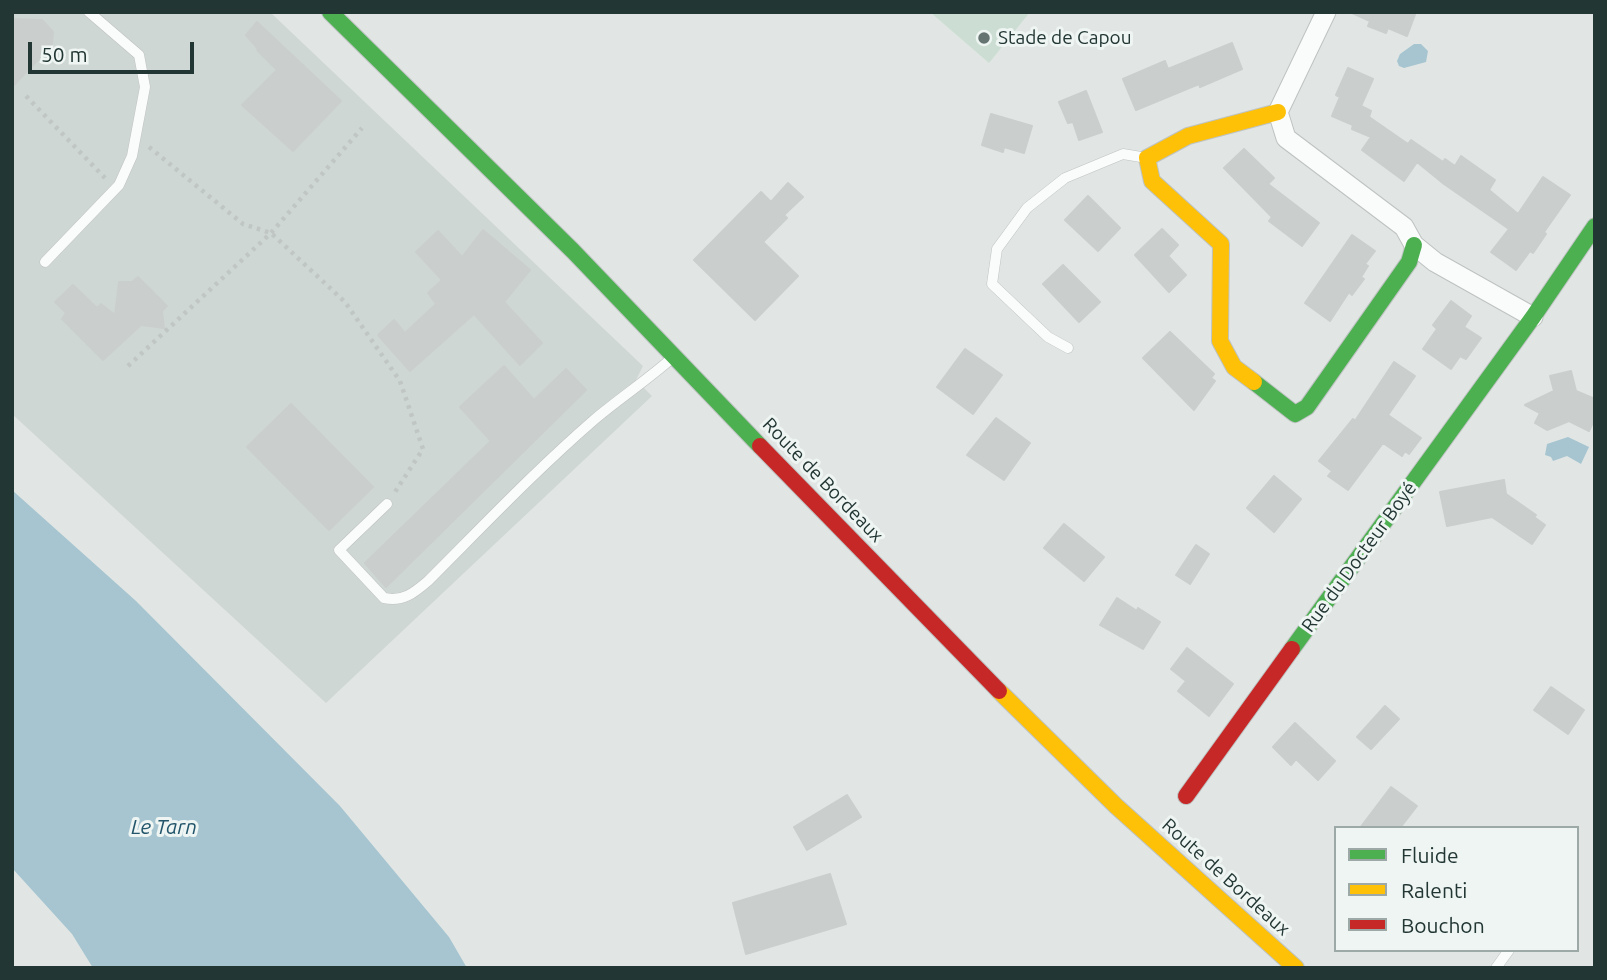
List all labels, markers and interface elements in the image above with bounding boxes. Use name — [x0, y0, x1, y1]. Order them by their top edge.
place label: Stade de Capou — [998, 27, 1132, 49]
scale bar — [32, 28, 198, 72]
marker: Stade de Capou — [976, 30, 992, 46]
text: 50 m — [41, 42, 88, 66]
street label: Route de Bordeaux — [758, 413, 888, 547]
street label: Rue du Docteur Boyé — [1297, 477, 1421, 637]
water label: Le Tarn — [131, 814, 197, 840]
street label: Route de Bordeaux — [1157, 814, 1295, 940]
legend — [1334, 826, 1579, 952]
text: Fluide — [1401, 843, 1459, 867]
text: Ralenti — [1401, 878, 1467, 902]
text: Bouchon — [1401, 913, 1485, 937]

